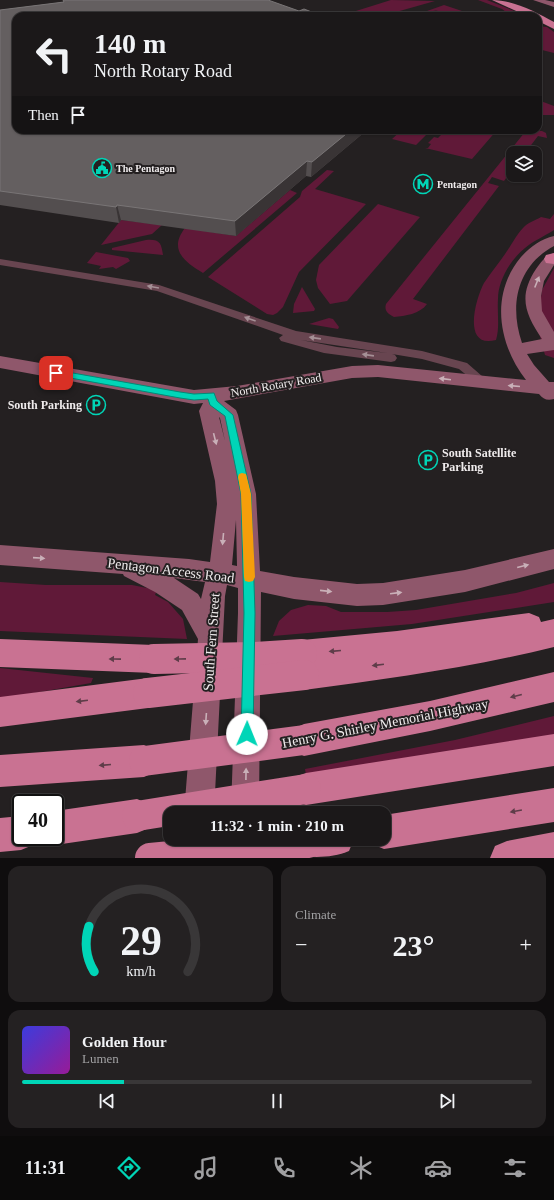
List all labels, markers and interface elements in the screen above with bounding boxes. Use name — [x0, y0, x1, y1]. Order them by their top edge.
icon: left — [28, 28, 80, 80]
text: 140 m — [94, 28, 166, 59]
text: North Rotary Road — [94, 61, 232, 81]
icon: arrive — [67, 104, 89, 126]
text: Then — [28, 107, 59, 123]
map controls — [506, 146, 542, 182]
button: layers — [506, 146, 542, 182]
public building icon: The Pentagon — [91, 157, 113, 179]
place label: The Pentagon — [116, 163, 176, 174]
metro station icon: Pentagon — [412, 173, 434, 195]
place label: Pentagon — [437, 179, 477, 190]
one-way arrow — [534, 276, 540, 288]
one-way arrow — [147, 284, 159, 290]
one-way arrow — [243, 316, 255, 322]
one-way arrow — [308, 334, 321, 340]
one-way arrow — [362, 352, 374, 358]
pin — [39, 356, 73, 390]
icon: arrive — [45, 362, 67, 384]
street label: North Rotary Road — [229, 370, 323, 400]
one-way arrow — [439, 375, 451, 382]
one-way arrow — [508, 383, 520, 389]
parking icon: South Parking — [85, 394, 107, 416]
place label: South Parking — [8, 398, 82, 412]
one-way arrow — [212, 434, 218, 446]
place label: South Satellite Parking — [442, 446, 517, 474]
parking icon: South Satellite Parking — [417, 449, 439, 471]
one-way arrow — [220, 533, 227, 545]
one-way arrow — [33, 554, 45, 561]
street label: Pentagon Access Road — [107, 555, 235, 586]
one-way arrow — [517, 563, 529, 569]
one-way arrow — [320, 588, 332, 594]
one-way arrow — [390, 590, 402, 596]
street label: South Fern Street — [201, 593, 222, 691]
one-way arrow — [329, 648, 341, 655]
one-way arrow — [109, 655, 121, 662]
one-way arrow — [173, 656, 186, 662]
one-way arrow — [372, 662, 384, 668]
one-way arrow — [510, 694, 522, 700]
street label: Henry G. Shirley Memorial Highway — [281, 696, 489, 751]
one-way arrow — [76, 698, 88, 704]
one-way arrow — [202, 713, 209, 725]
position arrow — [226, 713, 268, 755]
one-way arrow — [99, 761, 111, 768]
one-way arrow — [243, 767, 249, 780]
speed limit sign: 40 — [12, 794, 64, 846]
one-way arrow — [509, 809, 522, 815]
text: 11:32 · 1 min · 210 m — [210, 818, 344, 834]
text: Climate — [295, 907, 336, 922]
text: 29 — [120, 918, 161, 964]
text: 23° — [393, 929, 435, 962]
text: − — [295, 932, 307, 957]
text: + — [520, 932, 532, 957]
text: km/h — [126, 963, 155, 979]
text: Golden Hour — [82, 1034, 167, 1050]
text: Lumen — [82, 1051, 119, 1066]
icon: previous — [96, 1090, 118, 1112]
icon: pause — [266, 1090, 288, 1112]
icon: next — [436, 1090, 458, 1112]
icon: directions — [115, 1154, 143, 1182]
icon: music — [192, 1154, 220, 1182]
icon: phone — [270, 1154, 298, 1182]
icon: climate — [347, 1154, 375, 1182]
icon: car — [424, 1154, 452, 1182]
icon: filters — [501, 1154, 529, 1182]
text: 11:31 — [25, 1158, 66, 1178]

